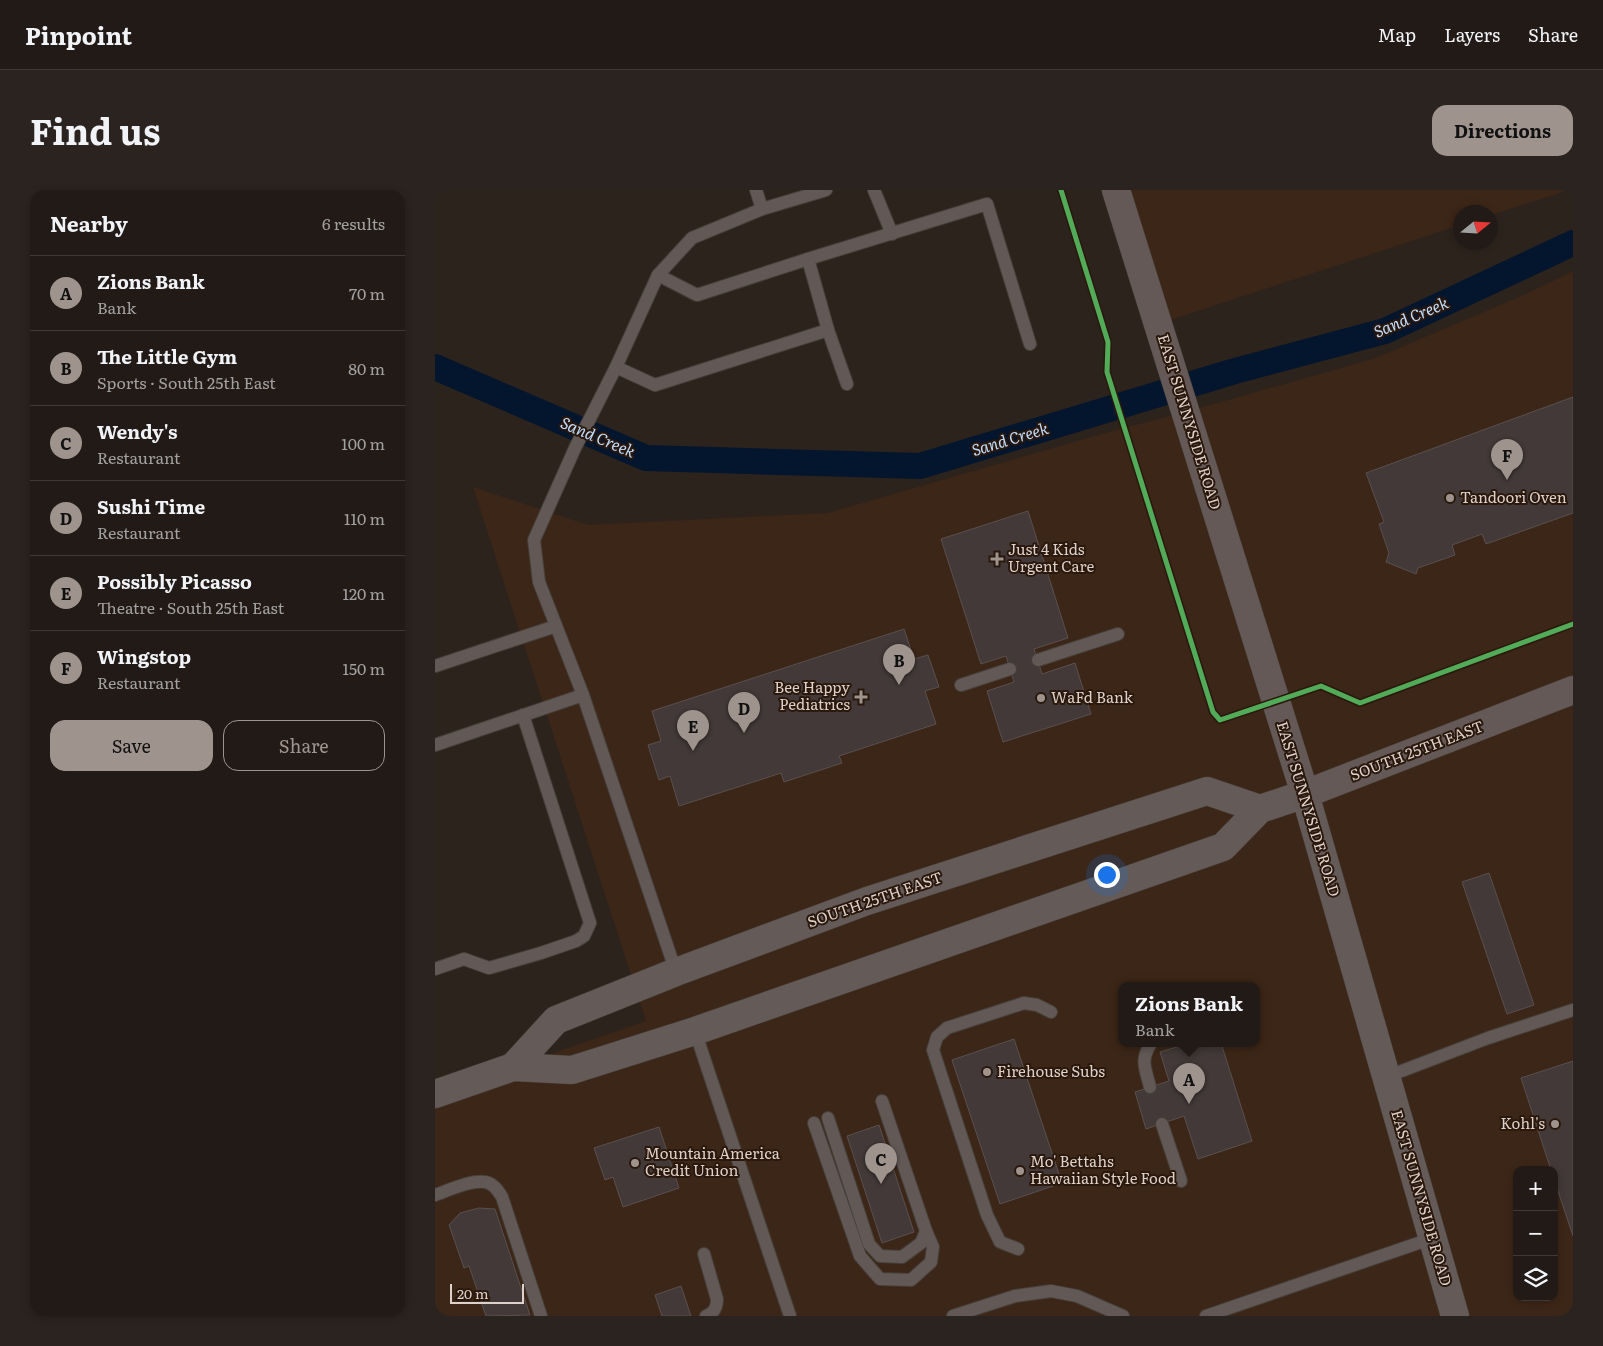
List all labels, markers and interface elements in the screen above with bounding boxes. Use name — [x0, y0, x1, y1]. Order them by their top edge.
text: Pinpoint — [25, 17, 132, 52]
text: Map — [1378, 21, 1416, 48]
text: Layers — [1444, 21, 1500, 48]
text: Share — [1528, 21, 1578, 48]
text: Find us — [30, 104, 160, 156]
button: Directions — [1432, 105, 1573, 156]
north arrow — [1453, 205, 1498, 250]
text: Nearby — [50, 207, 128, 238]
text: 6 results — [322, 211, 385, 235]
text: Zions Bank — [97, 267, 205, 295]
text: A — [60, 281, 72, 305]
text: 70 m — [349, 281, 385, 305]
water label: Sand Creek — [1370, 290, 1452, 343]
text: Bank — [97, 295, 136, 319]
street label: EAST SUNNYSIDE ROAD — [1153, 331, 1228, 512]
text: The Little Gym — [97, 342, 237, 370]
text: B — [60, 356, 72, 380]
text: 80 m — [348, 356, 385, 380]
text: Sports · South 25th East — [97, 370, 276, 394]
water label: Sand Creek — [557, 410, 640, 463]
water label: Sand Creek — [968, 415, 1051, 461]
text: Wendy's — [97, 417, 177, 445]
text: C — [60, 431, 72, 455]
text: 100 m — [341, 431, 385, 455]
pin: F — [1491, 439, 1523, 480]
text: Restaurant — [97, 445, 181, 469]
place label: Tandoori Oven — [1460, 485, 1567, 508]
text: Sushi Time — [97, 492, 205, 520]
marker: Tandoori Oven — [1444, 492, 1456, 504]
text: D — [60, 506, 72, 530]
text: 110 m — [344, 506, 385, 530]
text: Restaurant — [97, 520, 181, 544]
place label: Just 4 Kids Urgent Care — [1008, 537, 1094, 577]
marker: Just 4 Kids Urgent Care — [990, 552, 1004, 566]
text: Possibly Picasso — [97, 567, 252, 595]
text: E — [61, 581, 71, 605]
text: 120 m — [342, 581, 385, 605]
text: Theatre · South 25th East — [97, 595, 284, 619]
text: Wingstop — [97, 642, 191, 670]
pin: B — [883, 644, 915, 685]
text: F — [61, 656, 71, 680]
text: 150 m — [342, 656, 385, 680]
text: Restaurant — [97, 670, 181, 694]
place label: Bee Happy Pediatrics — [774, 675, 850, 715]
place label: WaFd Bank — [1051, 685, 1134, 708]
marker: Bee Happy Pediatrics — [854, 690, 868, 704]
pin: D — [728, 692, 760, 733]
marker: WaFd Bank — [1035, 692, 1047, 704]
pin: E — [677, 710, 709, 751]
street label: SOUTH 25TH EAST — [1346, 714, 1487, 786]
street label: EAST SUNNYSIDE ROAD — [1272, 718, 1347, 899]
button: Save — [50, 720, 213, 771]
button: Share — [223, 720, 385, 771]
your location — [1094, 862, 1120, 888]
street label: SOUTH 25TH EAST — [804, 865, 945, 932]
popup — [1118, 982, 1260, 1047]
text: Zions Bank — [1135, 989, 1243, 1017]
text: Bank — [1135, 1017, 1174, 1041]
place label: Firehouse Subs — [997, 1059, 1105, 1082]
pin: A — [1173, 1063, 1205, 1104]
marker: Firehouse Subs — [981, 1066, 993, 1078]
street label: EAST SUNNYSIDE ROAD — [1386, 1107, 1459, 1288]
place label: Kohl's — [1501, 1111, 1545, 1134]
marker: Kohl's — [1549, 1118, 1561, 1130]
place label: Mountain America Credit Union — [645, 1141, 781, 1181]
pin: C — [865, 1143, 897, 1184]
place label: Mo' Bettahs Hawaiian Style Food — [1030, 1149, 1176, 1189]
marker: Mountain America Credit Union — [629, 1157, 641, 1169]
marker: Mo' Bettahs Hawaiian Style Food — [1014, 1165, 1026, 1177]
map controls — [1513, 1166, 1558, 1301]
button: + — [1513, 1166, 1558, 1211]
button: − — [1513, 1211, 1558, 1256]
button: layers — [1513, 1256, 1558, 1301]
scale bar — [450, 1281, 524, 1304]
text: 20 m — [457, 1283, 489, 1303]

